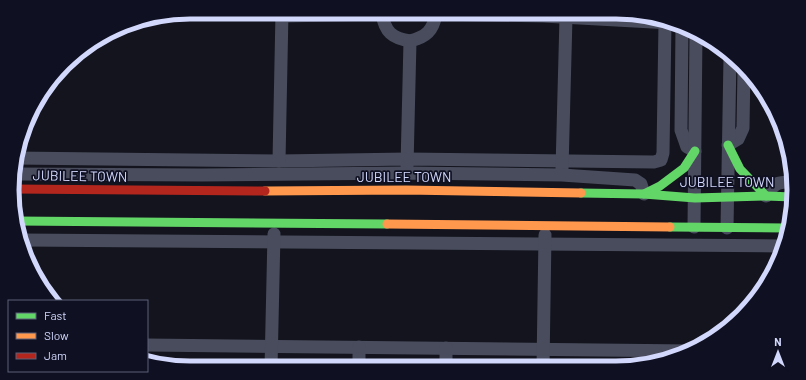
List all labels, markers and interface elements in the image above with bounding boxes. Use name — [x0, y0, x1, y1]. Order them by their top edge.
street label: JUBILEE TOWN — [33, 166, 128, 185]
street label: JUBILEE TOWN — [357, 168, 451, 185]
street label: JUBILEE TOWN — [680, 173, 774, 190]
legend — [8, 300, 148, 372]
text: Fast — [44, 308, 67, 322]
text: Slow — [44, 328, 69, 342]
north arrow — [758, 332, 798, 372]
text: N — [774, 335, 782, 348]
text: Jam — [44, 348, 67, 362]

